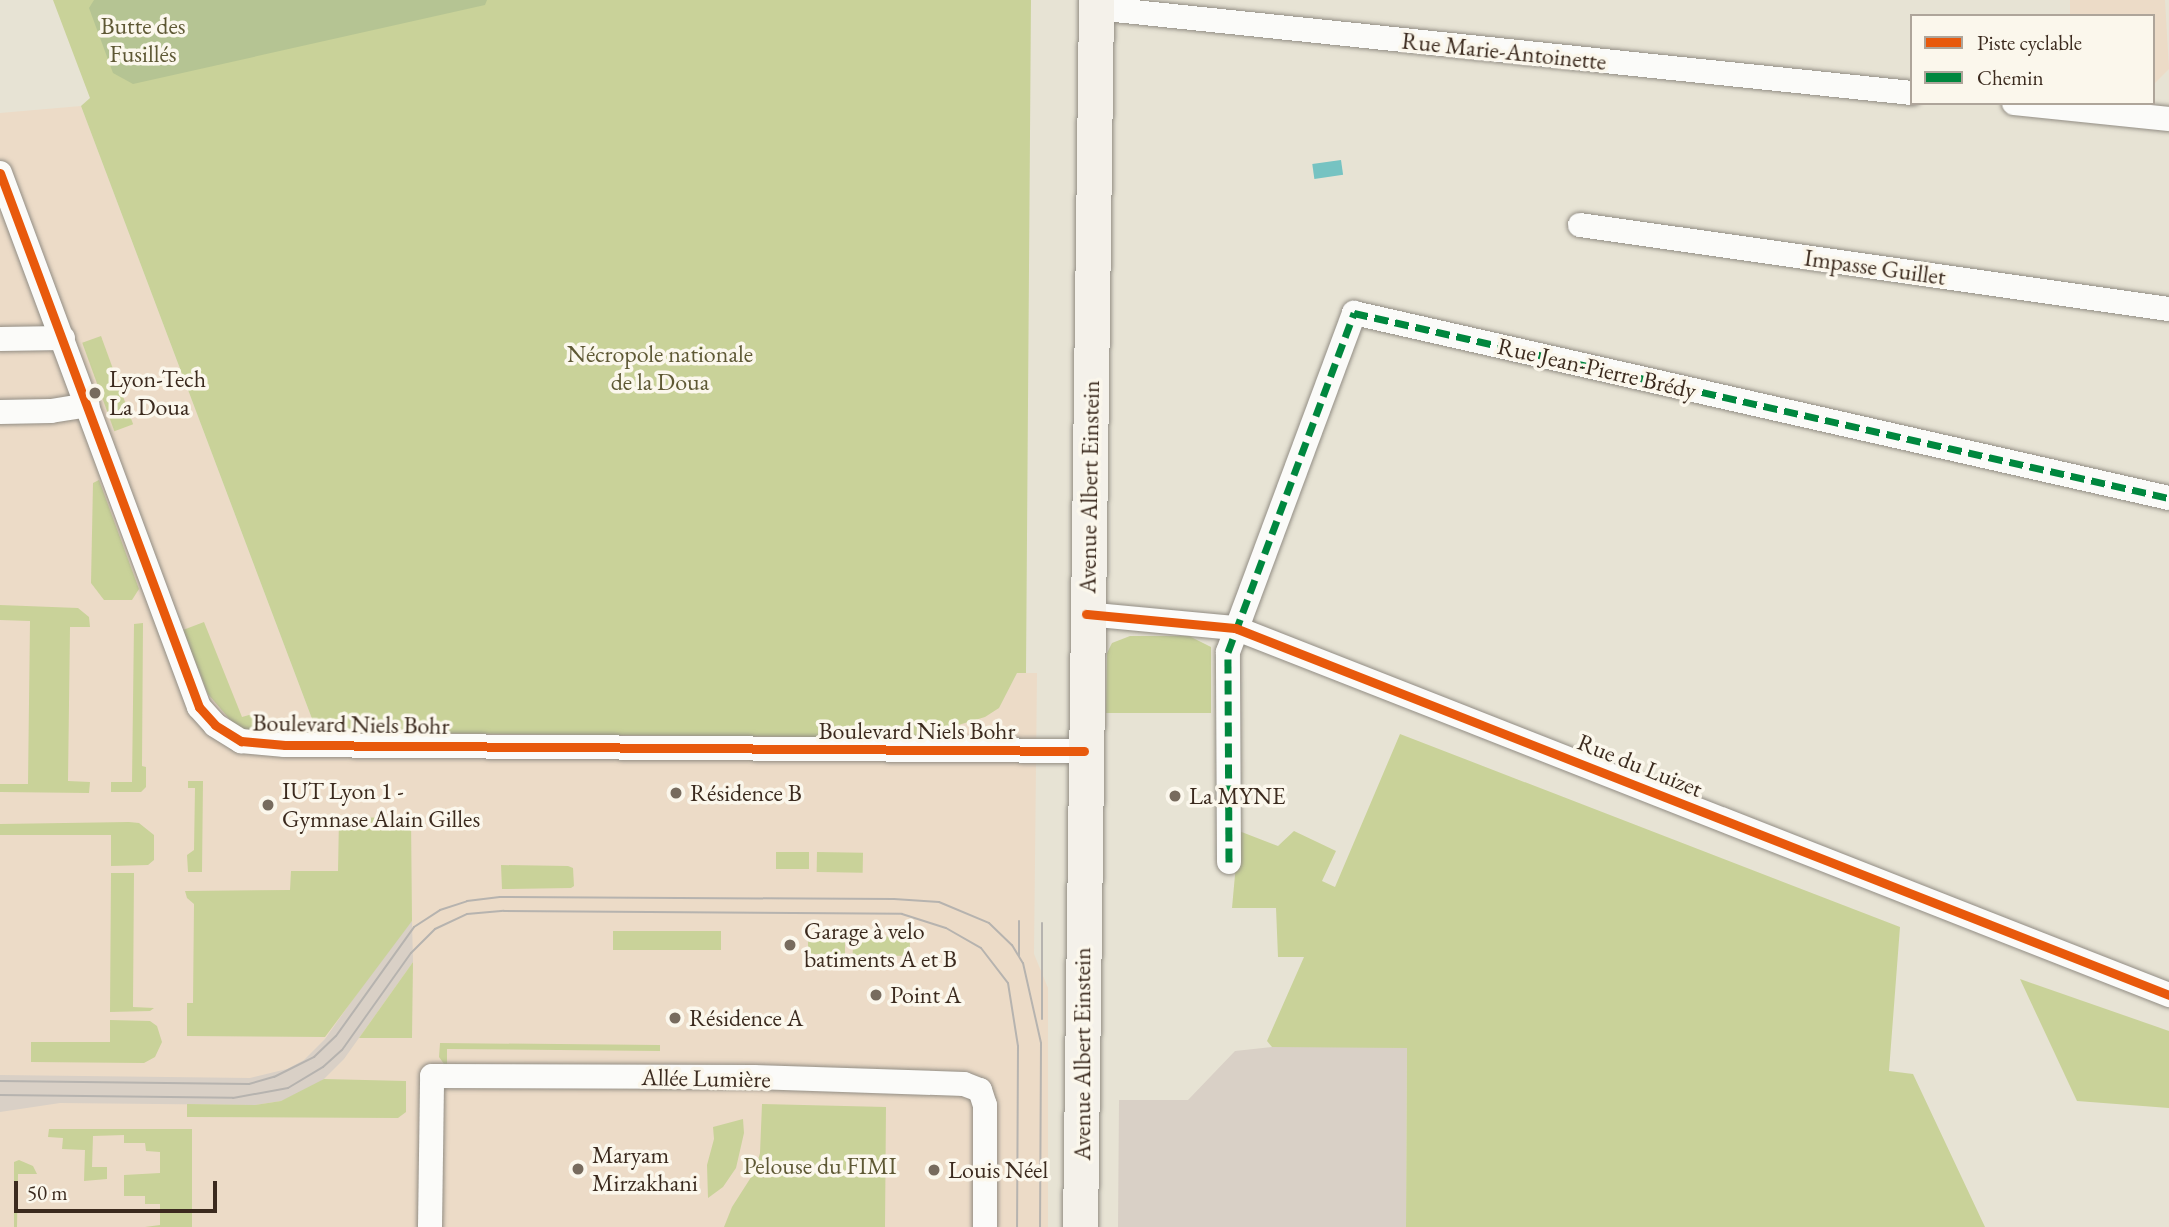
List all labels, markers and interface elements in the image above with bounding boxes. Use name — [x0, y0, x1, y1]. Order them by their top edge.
park label: Butte des Fusillés — [100, 12, 186, 68]
legend — [1910, 14, 2155, 105]
street label: Rue Marie-Antoinette — [1400, 26, 1608, 76]
text: Piste cyclable — [1977, 29, 2082, 56]
text: Chemin — [1977, 64, 2044, 91]
street label: Impasse Guillet — [1802, 243, 1948, 291]
street label: Rue Jean-Pierre Brédy — [1495, 331, 1699, 405]
park label: Nécropole nationale de la Doua — [567, 340, 753, 396]
place label: Lyon-Tech La Doua — [109, 365, 206, 421]
street label: Avenue Albert Einstein — [1073, 380, 1105, 594]
marker: Lyon-Tech La Doua — [87, 385, 103, 401]
street label: Boulevard Niels Bohr — [252, 708, 450, 740]
street label: Boulevard Niels Bohr — [819, 717, 1015, 745]
street label: Rue du Luizet — [1573, 727, 1707, 803]
place label: IUT Lyon 1 - Gymnase Alain Gilles — [282, 777, 480, 833]
place label: Résidence B — [690, 779, 802, 807]
place label: La MYNE — [1189, 782, 1285, 810]
marker: Résidence B — [668, 785, 684, 801]
marker: La MYNE — [1167, 788, 1183, 804]
marker: IUT Lyon 1 - Gymnase Alain Gilles — [260, 797, 276, 813]
place label: Garage à velo batiments A et B — [804, 917, 957, 973]
marker: Garage à velo batiments A et B — [782, 937, 798, 953]
street label: Avenue Albert Einstein — [1068, 947, 1096, 1161]
place label: Point A — [890, 981, 961, 1009]
marker: Point A — [868, 987, 884, 1003]
place label: Résidence A — [689, 1004, 803, 1032]
marker: Résidence A — [667, 1010, 683, 1026]
street label: Allée Lumière — [641, 1062, 771, 1094]
place label: Maryam Mirzakhani — [592, 1141, 698, 1197]
park label: Pelouse du FIMI — [743, 1152, 897, 1180]
place label: Louis Néel — [948, 1156, 1048, 1184]
marker: Maryam Mirzakhani — [570, 1161, 586, 1177]
marker: Louis Néel — [926, 1162, 942, 1178]
scale bar — [18, 1168, 220, 1212]
text: 50 m — [27, 1179, 68, 1206]

